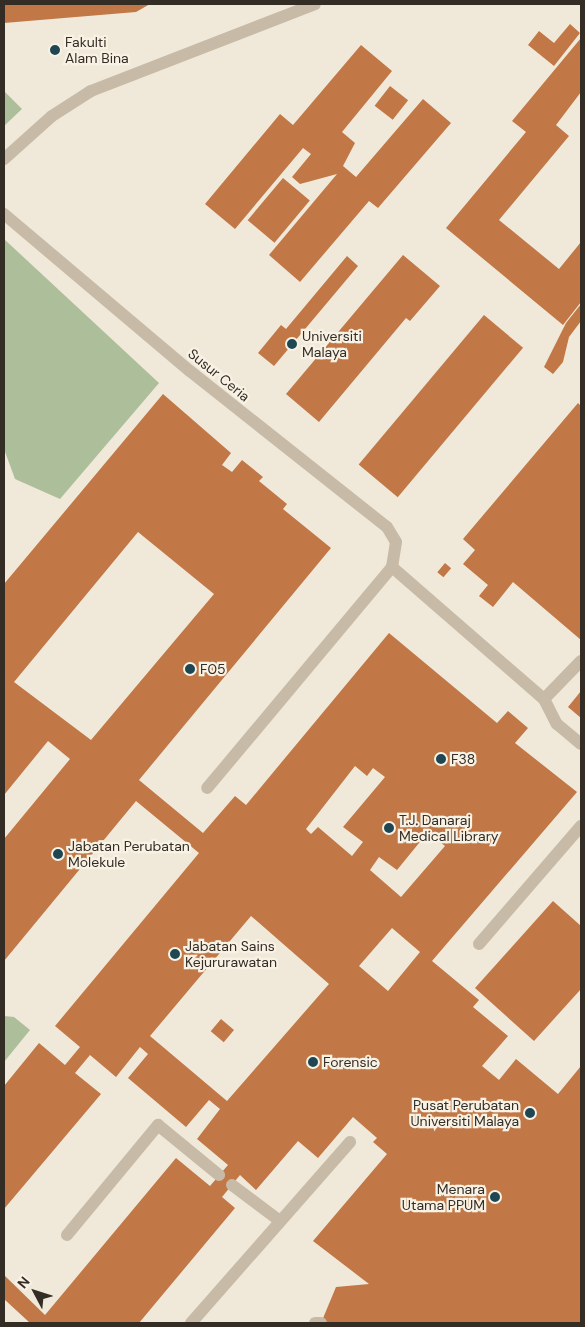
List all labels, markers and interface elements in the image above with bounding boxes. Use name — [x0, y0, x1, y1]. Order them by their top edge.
place label: Fakulti Alam Bina — [65, 34, 129, 66]
marker: Fakulti Alam Bina — [49, 44, 61, 56]
place label: Universiti Malaya — [302, 328, 362, 361]
marker: Universiti Malaya — [286, 338, 298, 350]
street label: Susur Ceria — [185, 345, 253, 405]
place label: F05 — [200, 661, 226, 677]
marker: F05 — [184, 663, 196, 675]
place label: F38 — [451, 751, 475, 767]
marker: F38 — [435, 753, 447, 765]
place label: T.J. Danaraj Medical Library — [399, 812, 499, 844]
marker: T.J. Danaraj Medical Library — [383, 822, 395, 834]
place label: Jabatan Perubatan Molekule — [68, 838, 190, 870]
marker: Jabatan Perubatan Molekule — [52, 848, 64, 860]
place label: Jabatan Sains Kejururawatan — [185, 938, 277, 970]
marker: Jabatan Sains Kejururawatan — [169, 948, 181, 960]
place label: Forensic — [323, 1054, 378, 1070]
marker: Forensic — [307, 1056, 319, 1068]
place label: Pusat Perubatan Universiti Malaya — [410, 1097, 519, 1130]
marker: Pusat Perubatan Universiti Malaya — [523, 1106, 537, 1120]
place label: Menara Utama PPUM — [402, 1181, 485, 1214]
marker: Menara Utama PPUM — [489, 1191, 501, 1203]
north arrow — [10, 1267, 60, 1317]
text: N — [13, 1273, 34, 1292]

